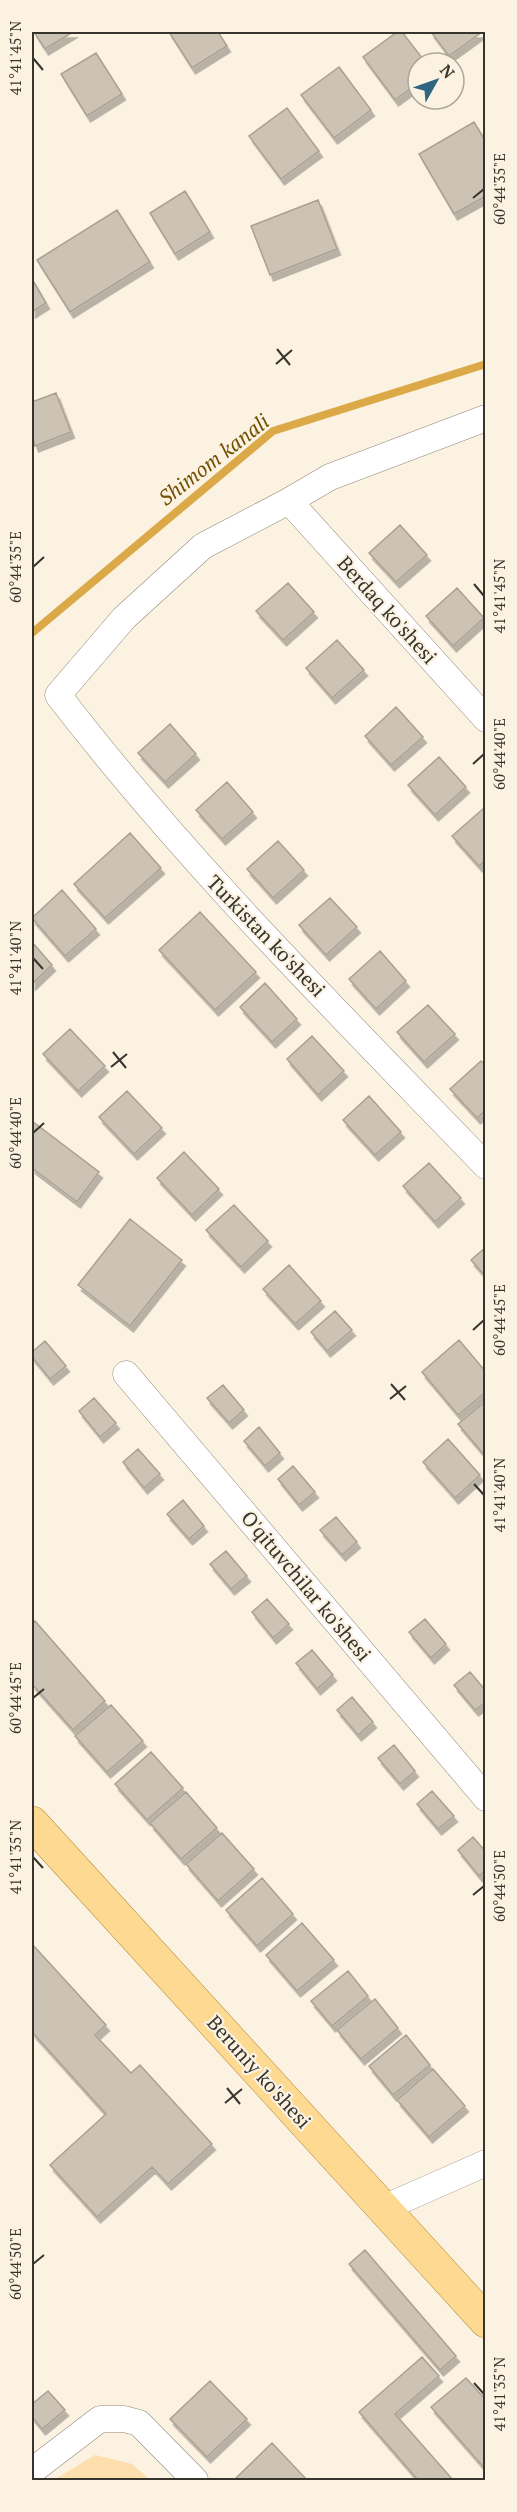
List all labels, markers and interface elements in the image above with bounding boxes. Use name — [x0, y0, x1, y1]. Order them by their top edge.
text: 41°41'45"N — [5, 21, 25, 95]
north arrow — [406, 51, 466, 111]
text: N — [435, 60, 460, 83]
text: 60°44'35"E — [489, 153, 509, 225]
water label: Shimom kanali — [152, 407, 275, 511]
text: 60°44'35"E — [5, 531, 25, 603]
street label: Berdaq ko'shesi — [332, 550, 443, 669]
text: 41°41'45"N — [489, 559, 509, 633]
text: 60°44'40"E — [489, 718, 509, 790]
street label: Turkistan ko'shesi — [201, 869, 331, 1002]
text: 41°41'40"N — [5, 921, 25, 995]
text: 60°44'40"E — [5, 1097, 25, 1169]
text: 60°44'45"E — [489, 1284, 509, 1356]
text: 41°41'40"N — [489, 1458, 509, 1532]
street label: O'qituvchilar ko'shesi — [235, 1505, 377, 1667]
text: 60°44'45"E — [5, 1662, 25, 1734]
text: 41°41'35"N — [5, 1820, 25, 1894]
text: 60°44'50"E — [489, 1850, 509, 1922]
street label: Beruniy ko'shesi — [201, 2009, 317, 2134]
text: 60°44'50"E — [5, 2228, 25, 2300]
text: 41°41'35"N — [489, 2357, 509, 2431]

